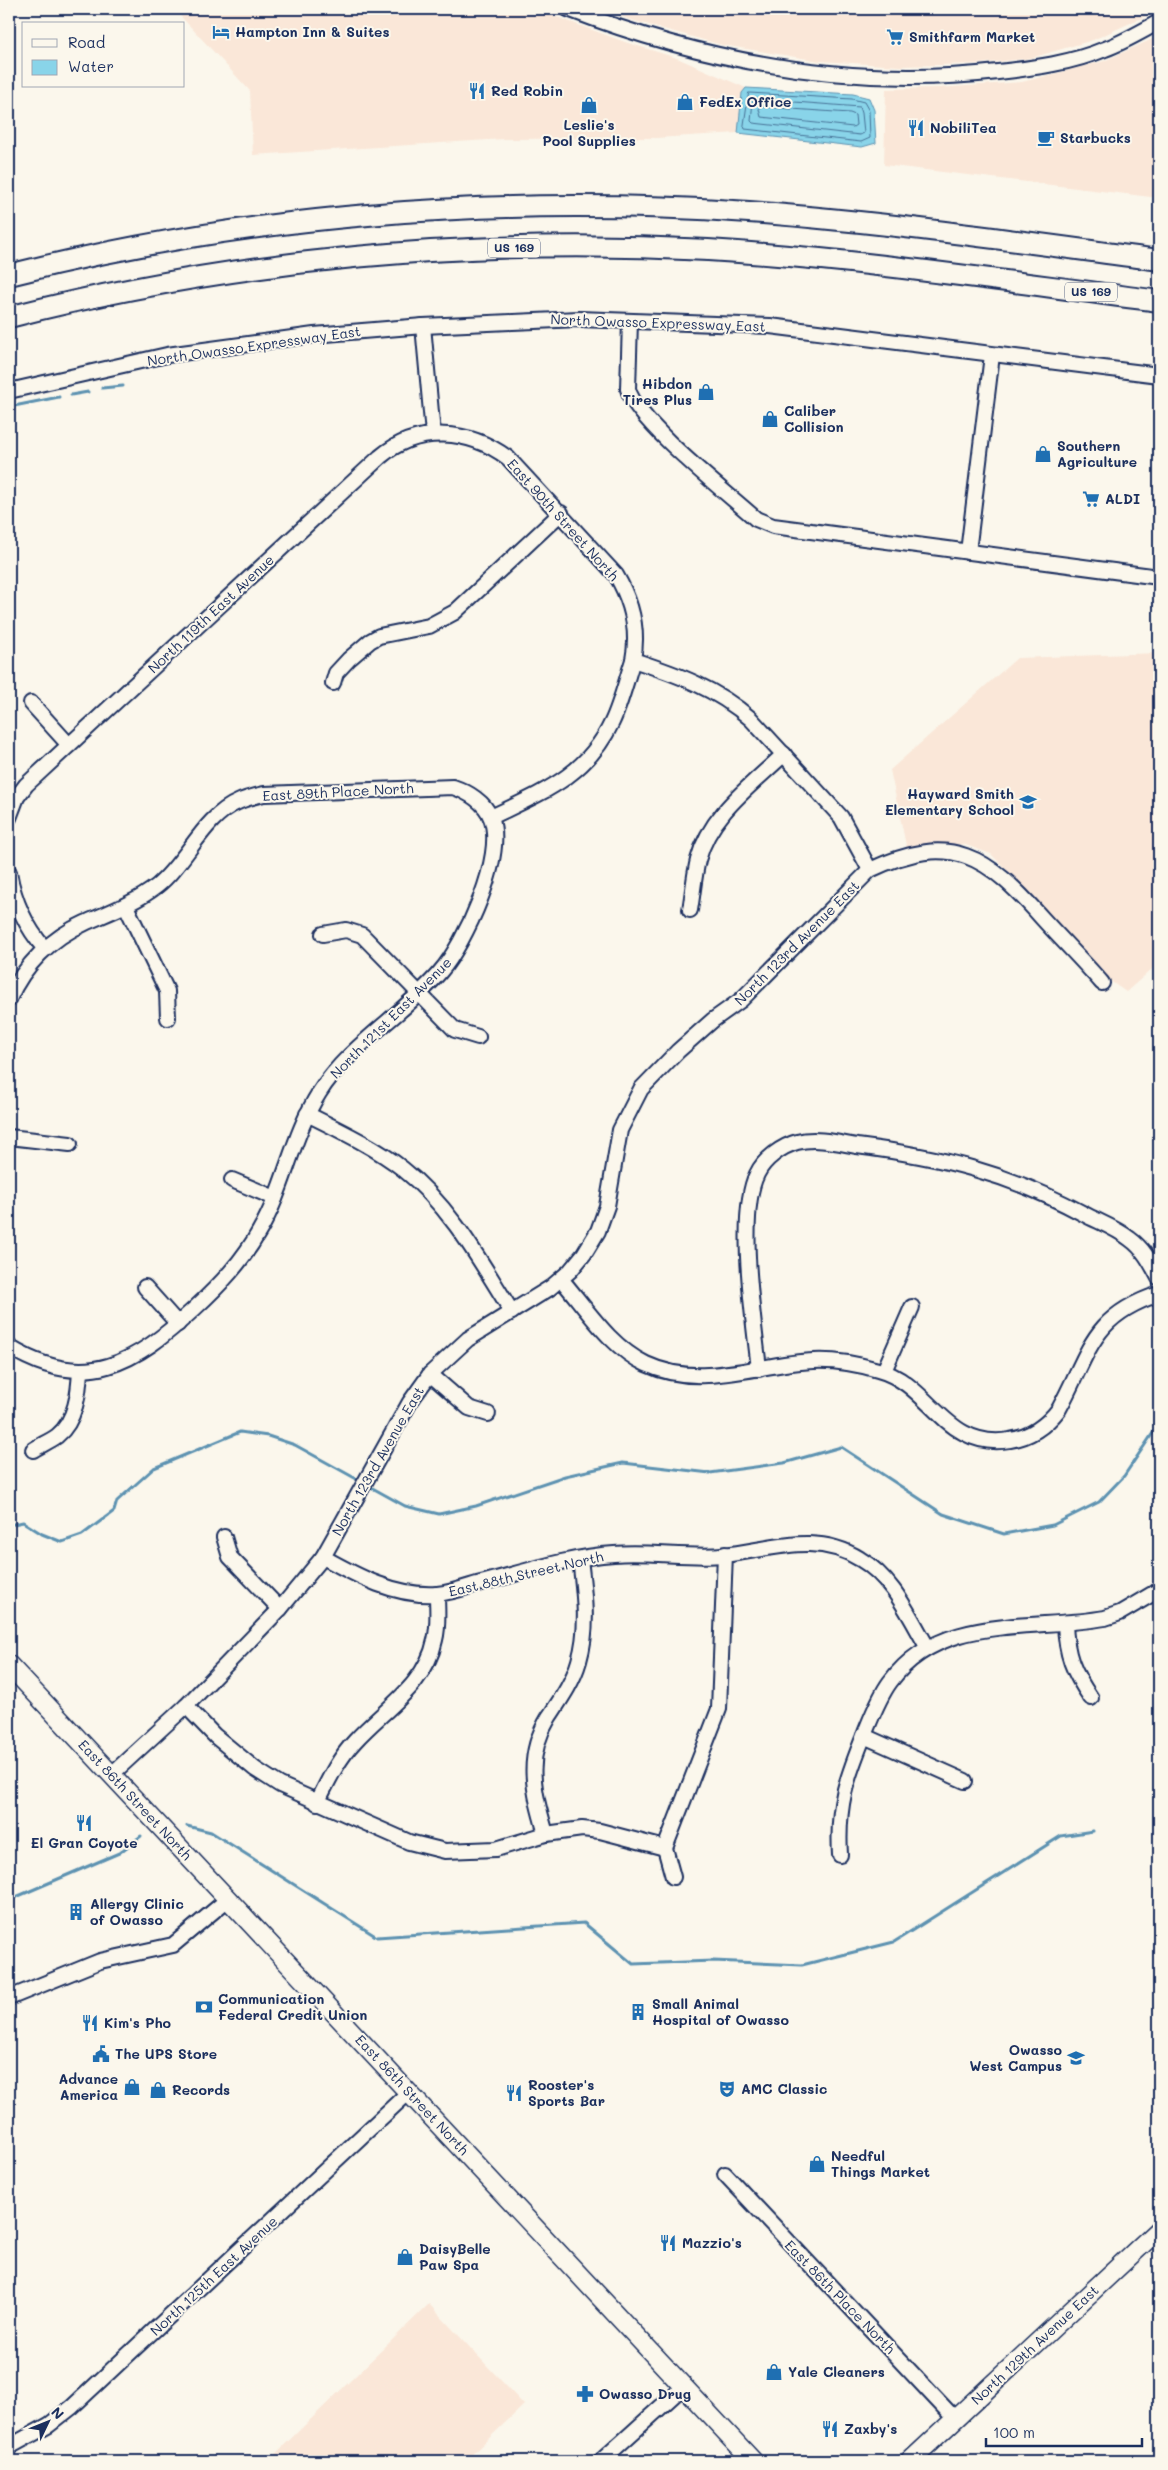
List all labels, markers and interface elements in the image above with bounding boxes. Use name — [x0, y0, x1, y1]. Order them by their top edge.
legend — [22, 22, 185, 88]
hotel icon: Hampton Inn & Suites — [211, 22, 231, 42]
place label: Hampton Inn & Suites — [235, 22, 390, 41]
supermarket icon: Smithfarm Market — [885, 27, 905, 47]
place label: Smithfarm Market — [909, 27, 1035, 46]
text: Road — [68, 32, 105, 52]
text: Water — [68, 56, 114, 76]
restaurant icon: Red Robin — [467, 81, 487, 101]
place label: Red Robin — [491, 81, 563, 100]
shop icon: FedEx Office — [675, 92, 695, 112]
place label: FedEx Office — [699, 92, 791, 111]
shop icon: Leslie's Pool Supplies — [579, 95, 599, 115]
place label: Leslie's Pool Supplies — [542, 115, 636, 150]
restaurant icon: NobiliTea — [906, 118, 926, 138]
place label: NobiliTea — [930, 118, 997, 137]
cafe icon: Starbucks — [1036, 128, 1056, 148]
place label: Starbucks — [1060, 128, 1131, 147]
road number: US 169 — [488, 238, 540, 258]
road number: US 169 — [1065, 282, 1117, 302]
street label: North Owasso Expressway East — [550, 309, 766, 336]
street label: North Owasso Expressway East — [146, 321, 362, 370]
place label: Hibdon Tires Plus — [623, 374, 692, 409]
shop icon: Hibdon Tires Plus — [696, 382, 716, 402]
place label: Caliber Collision — [784, 401, 844, 436]
shop icon: Caliber Collision — [760, 409, 780, 429]
place label: Southern Agriculture — [1057, 436, 1137, 471]
shop icon: Southern Agriculture — [1033, 444, 1053, 464]
street label: East 90th Street North — [503, 454, 623, 585]
supermarket icon: ALDI — [1081, 489, 1101, 509]
place label: ALDI — [1105, 489, 1140, 508]
street label: North 119th East Avenue — [143, 550, 278, 677]
street label: East 89th Place North — [262, 778, 414, 805]
place label: Hayward Smith Elementary School — [885, 784, 1014, 819]
school or university icon: Hayward Smith Elementary School — [1018, 792, 1038, 812]
street label: North 123rd Avenue East — [730, 876, 863, 1009]
street label: North 121st East Avenue — [326, 953, 456, 1083]
street label: North 123rd Avenue East — [327, 1383, 428, 1539]
street label: East 88th Street North — [447, 1546, 605, 1601]
street label: East 86th Street North — [74, 1735, 196, 1864]
restaurant icon: El Gran Coyote — [74, 1813, 94, 1833]
place label: El Gran Coyote — [30, 1833, 138, 1852]
place label: Allergy Clinic of Owasso — [90, 1894, 184, 1929]
building icon: Allergy Clinic of Owasso — [66, 1902, 86, 1922]
place label: Communication Federal Credit Union — [218, 1989, 367, 2024]
place label: Small Animal Hospital of Owasso — [652, 1994, 789, 2029]
bank icon: Communication Federal Credit Union — [194, 1997, 214, 2017]
building icon: Small Animal Hospital of Owasso — [628, 2002, 648, 2022]
restaurant icon: Kim's Pho — [80, 2013, 100, 2033]
place label: Kim's Pho — [104, 2013, 172, 2032]
street label: East 86th Street North — [351, 2030, 473, 2159]
place label: Owasso West Campus — [969, 2040, 1062, 2075]
public building icon: The UPS Store — [91, 2044, 111, 2064]
place label: The UPS Store — [115, 2044, 217, 2063]
school or university icon: Owasso West Campus — [1066, 2048, 1086, 2068]
place label: Advance America — [58, 2069, 118, 2104]
place label: Rooster's Sports Bar — [528, 2075, 605, 2110]
shop icon: Advance America — [122, 2077, 142, 2097]
theatre icon: AMC Classic — [717, 2079, 737, 2099]
place label: AMC Classic — [741, 2079, 828, 2098]
shop icon: Records — [148, 2080, 168, 2100]
place label: Records — [172, 2080, 230, 2099]
restaurant icon: Rooster's Sports Bar — [504, 2083, 524, 2103]
place label: Needful Things Market — [831, 2146, 930, 2181]
shop icon: Needful Things Market — [807, 2154, 827, 2174]
street label: North 125th East Avenue — [146, 2212, 281, 2340]
restaurant icon: Mazzio's — [658, 2233, 678, 2253]
place label: Mazzio's — [682, 2233, 742, 2252]
street label: East 86th Place North — [781, 2236, 900, 2358]
place label: DaisyBelle Paw Spa — [419, 2239, 491, 2274]
shop icon: DaisyBelle Paw Spa — [395, 2247, 415, 2267]
street label: North 129th Avenue East — [967, 2280, 1102, 2409]
shop icon: Yale Cleaners — [764, 2362, 784, 2382]
place label: Yale Cleaners — [788, 2362, 885, 2381]
pharmacy icon: Owasso Drug — [575, 2384, 595, 2404]
place label: Owasso Drug — [599, 2384, 691, 2403]
north arrow — [22, 2398, 72, 2448]
text: N — [47, 2402, 68, 2423]
scale bar — [986, 2415, 1142, 2447]
restaurant icon: Zaxby's — [820, 2419, 840, 2439]
place label: Zaxby's — [844, 2419, 897, 2438]
text: 100 m — [993, 2422, 1035, 2442]

